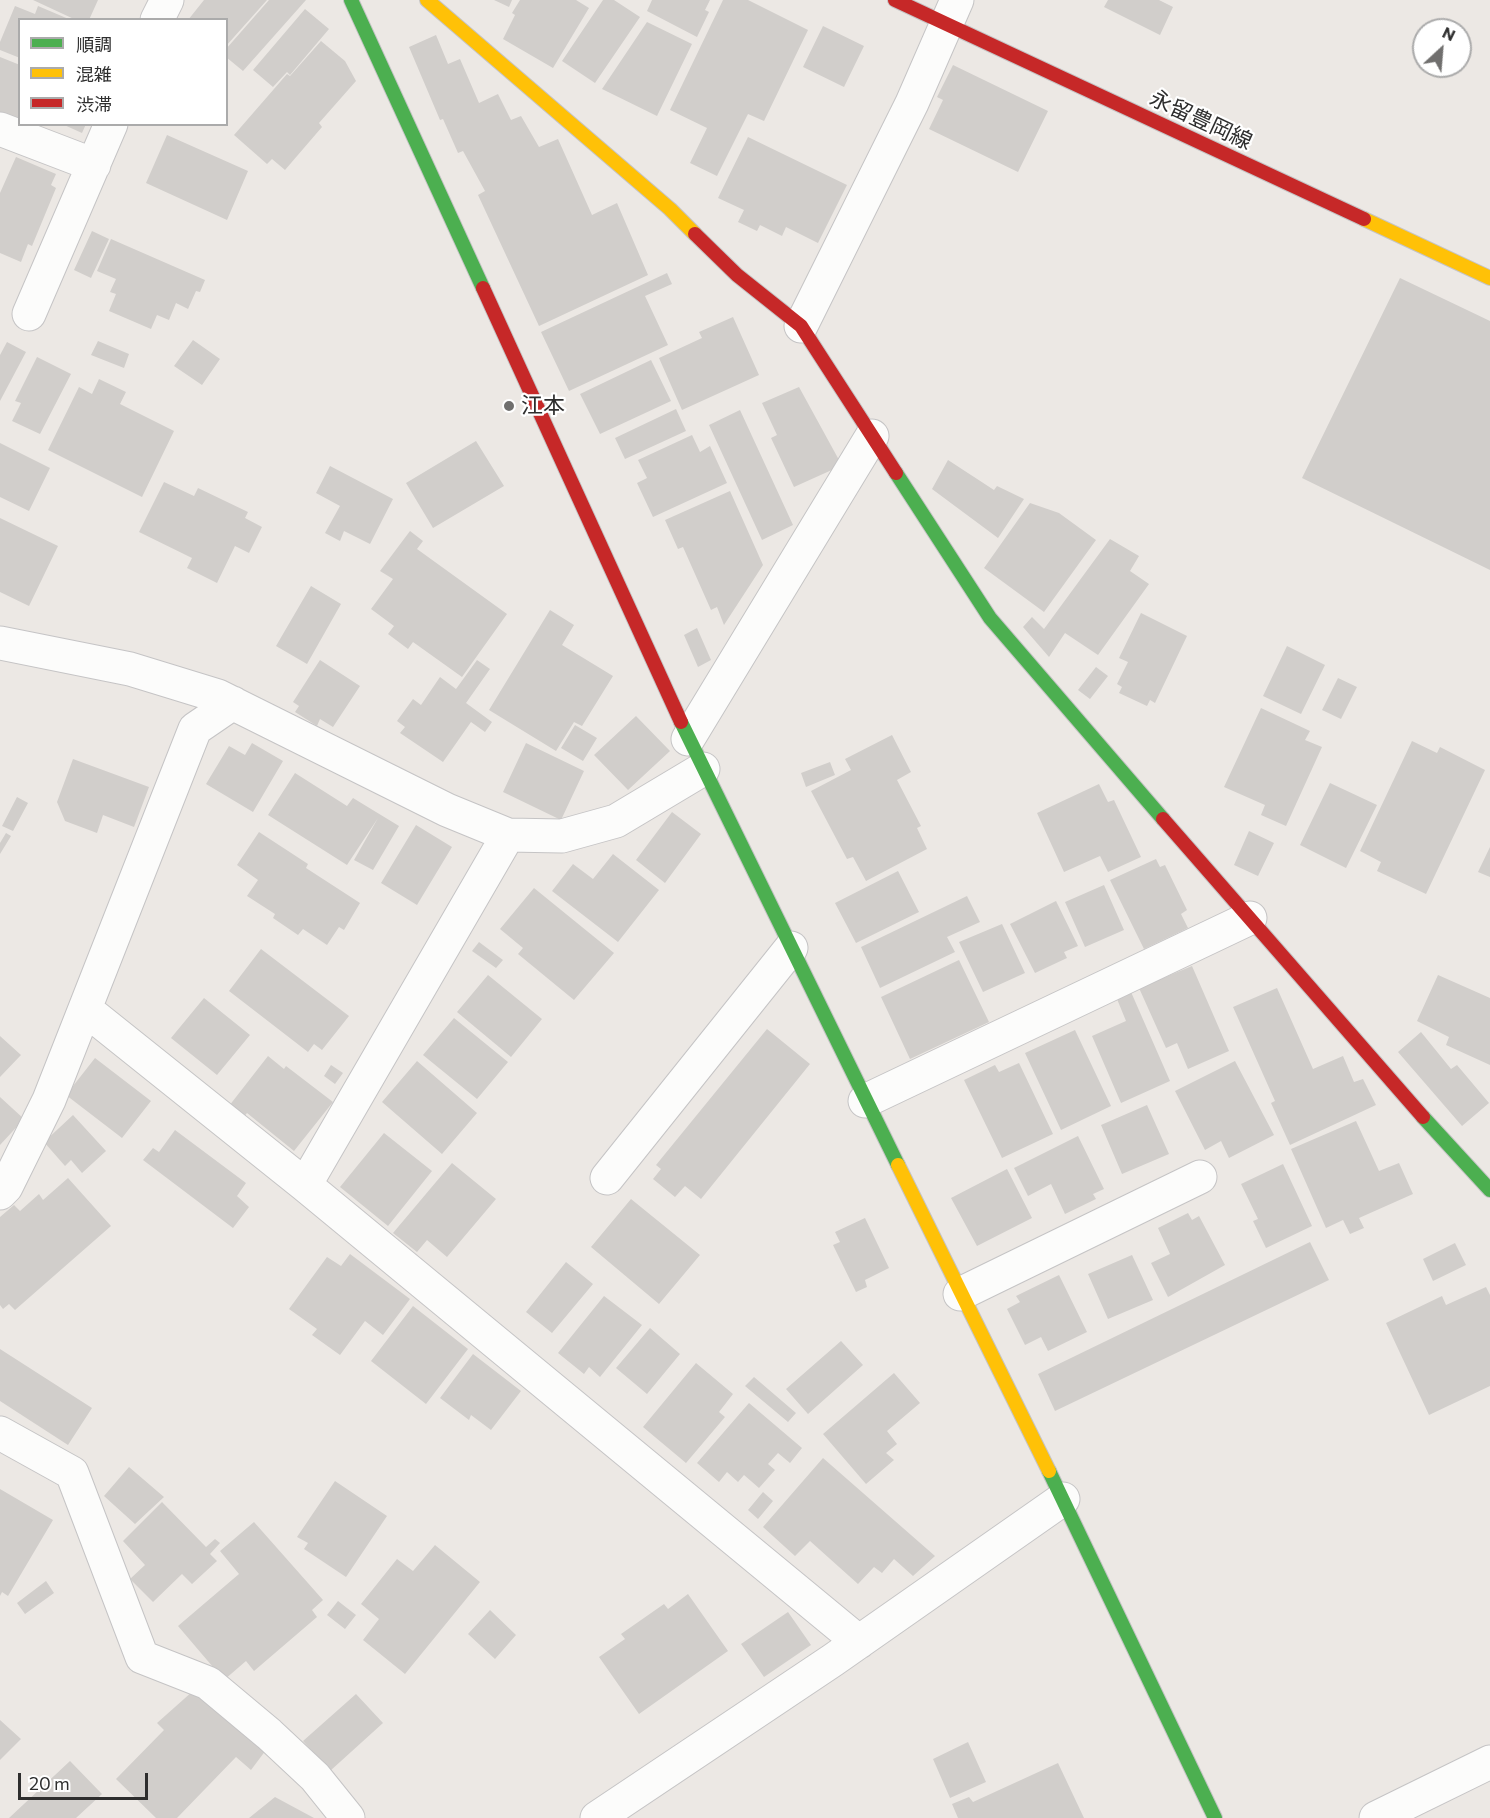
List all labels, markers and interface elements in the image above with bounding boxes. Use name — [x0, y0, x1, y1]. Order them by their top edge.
legend — [18, 18, 228, 126]
north arrow — [1412, 18, 1472, 78]
text: N — [1440, 22, 1459, 44]
text: 順調 — [76, 33, 112, 55]
text: 混雑 — [76, 63, 112, 85]
street label: 永留豊岡線 — [1146, 85, 1256, 155]
text: 渋滞 — [76, 93, 112, 115]
place label: 江本 — [521, 393, 565, 419]
marker: 江本 — [502, 399, 516, 413]
scale bar — [21, 1761, 152, 1799]
text: 20 m — [29, 1772, 70, 1794]

